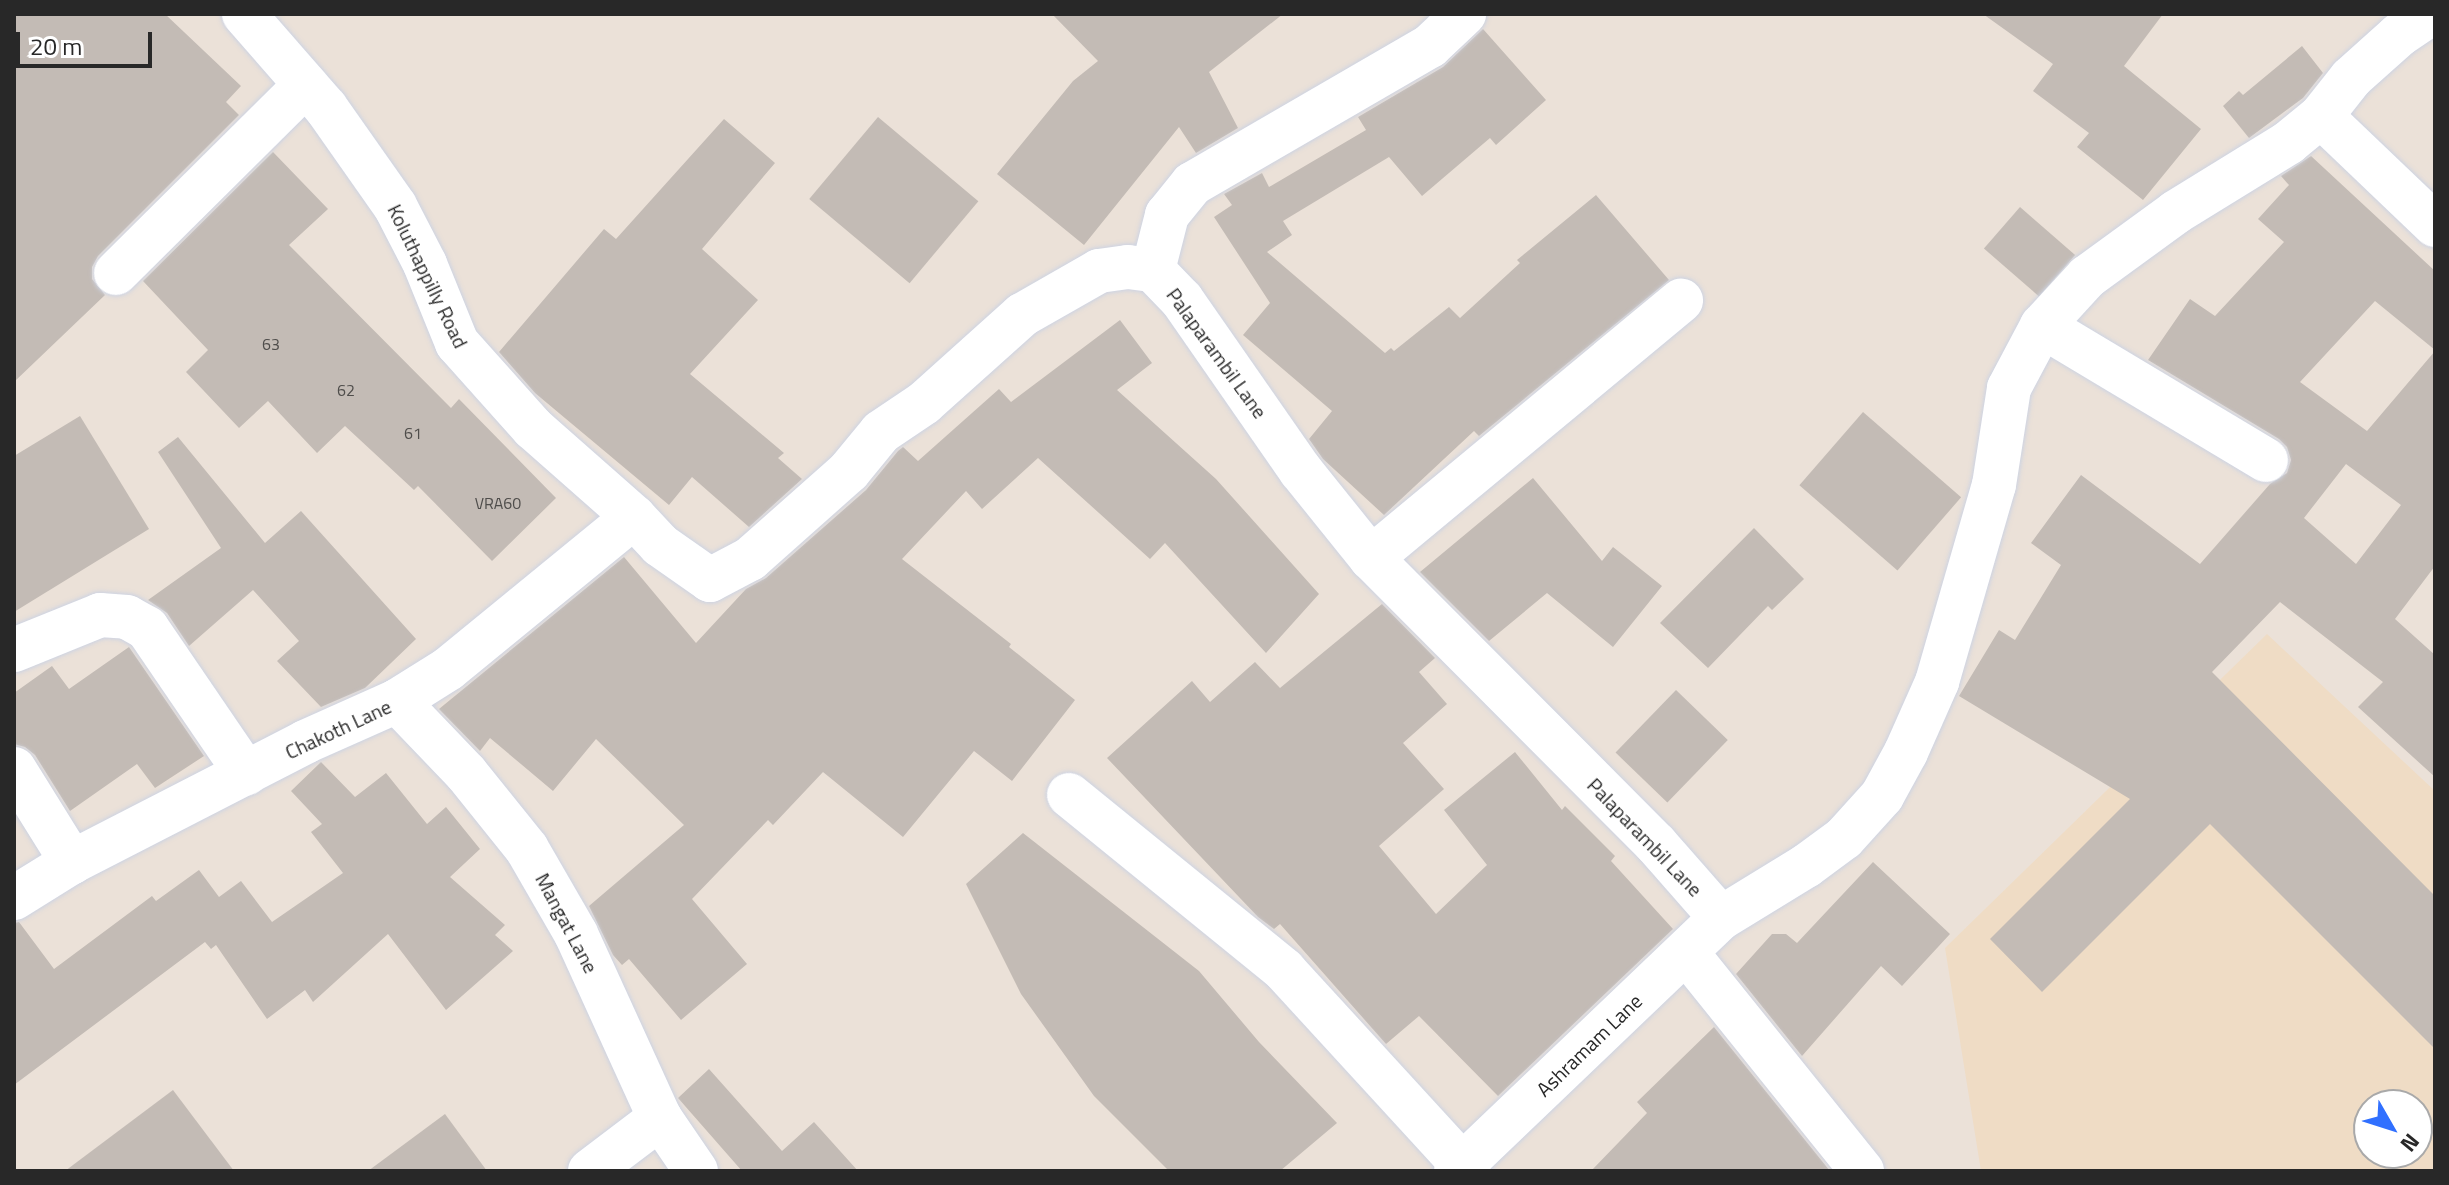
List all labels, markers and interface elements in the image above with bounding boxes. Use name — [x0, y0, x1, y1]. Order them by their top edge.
scale bar — [20, 16, 156, 66]
text: 20 m — [30, 28, 82, 64]
street label: Koluthappilly Road — [383, 200, 473, 352]
street label: Palaparambil Lane — [1162, 283, 1272, 423]
house number: 63 — [262, 334, 280, 354]
house number: 62 — [337, 380, 355, 400]
house number: 61 — [404, 423, 422, 443]
house number: VRA60 — [475, 493, 521, 513]
street label: Chakoth Lane — [281, 694, 395, 764]
street label: Palaparambil Lane — [1583, 773, 1707, 901]
street label: Mangat Lane — [531, 869, 603, 977]
street label: Ashramam Lane — [1531, 989, 1647, 1101]
north arrow — [2353, 1089, 2433, 1169]
text: N — [2392, 1126, 2428, 1159]

